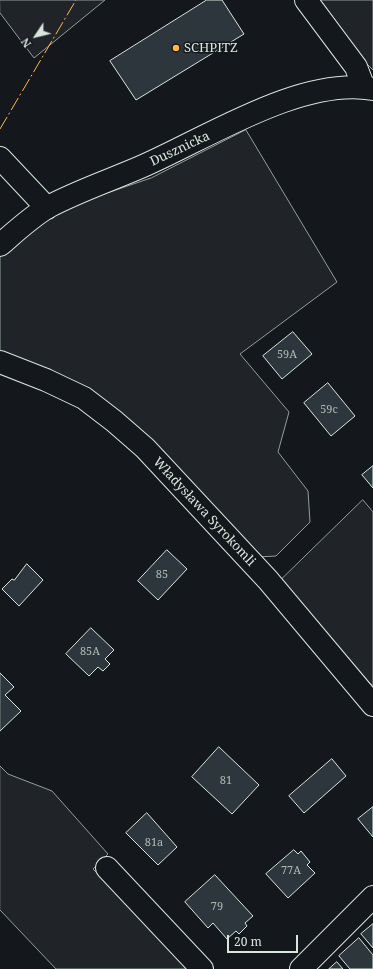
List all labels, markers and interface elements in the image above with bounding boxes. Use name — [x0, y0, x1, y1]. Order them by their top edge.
north arrow — [16, 16, 56, 56]
text: N — [17, 35, 34, 51]
place label: SCHPITZ — [184, 40, 238, 56]
marker: SCHPITZ — [171, 43, 181, 53]
street label: Dusznicka — [148, 128, 212, 170]
house number: 59A — [277, 348, 297, 362]
house number: 59c — [320, 403, 338, 417]
street label: Władysława Syrokomli — [150, 454, 258, 570]
house number: 85 — [156, 568, 168, 582]
house number: 85A — [80, 645, 100, 659]
house number: 81 — [220, 774, 232, 788]
house number: 81a — [145, 836, 163, 850]
house number: 77A — [281, 864, 301, 878]
house number: 79 — [211, 900, 223, 914]
scale bar — [229, 927, 300, 953]
text: 20 m — [234, 933, 262, 950]

